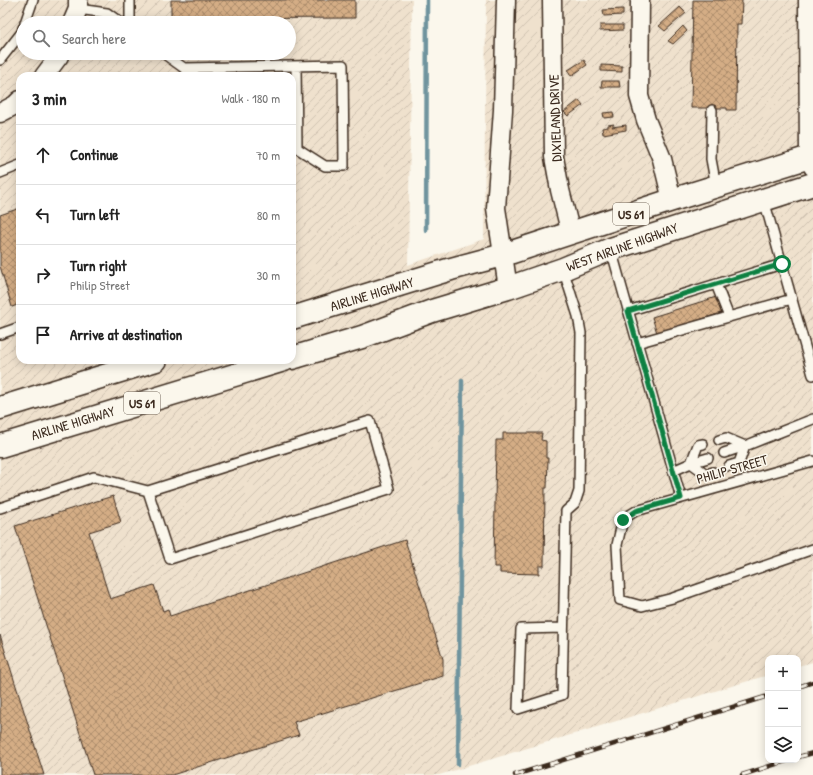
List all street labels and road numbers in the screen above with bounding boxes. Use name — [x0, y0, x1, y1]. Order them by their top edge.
street label: DIXIELAND DRIVE — [543, 74, 566, 162]
road number: US 61 — [613, 203, 649, 225]
street label: WEST AIRLINE HIGHWAY — [563, 217, 681, 276]
street label: AIRLINE HIGHWAY — [328, 272, 417, 315]
road number: US 61 — [124, 392, 160, 414]
street label: AIRLINE HIGHWAY — [29, 401, 118, 444]
street label: PHILIP STREET — [694, 449, 770, 488]

